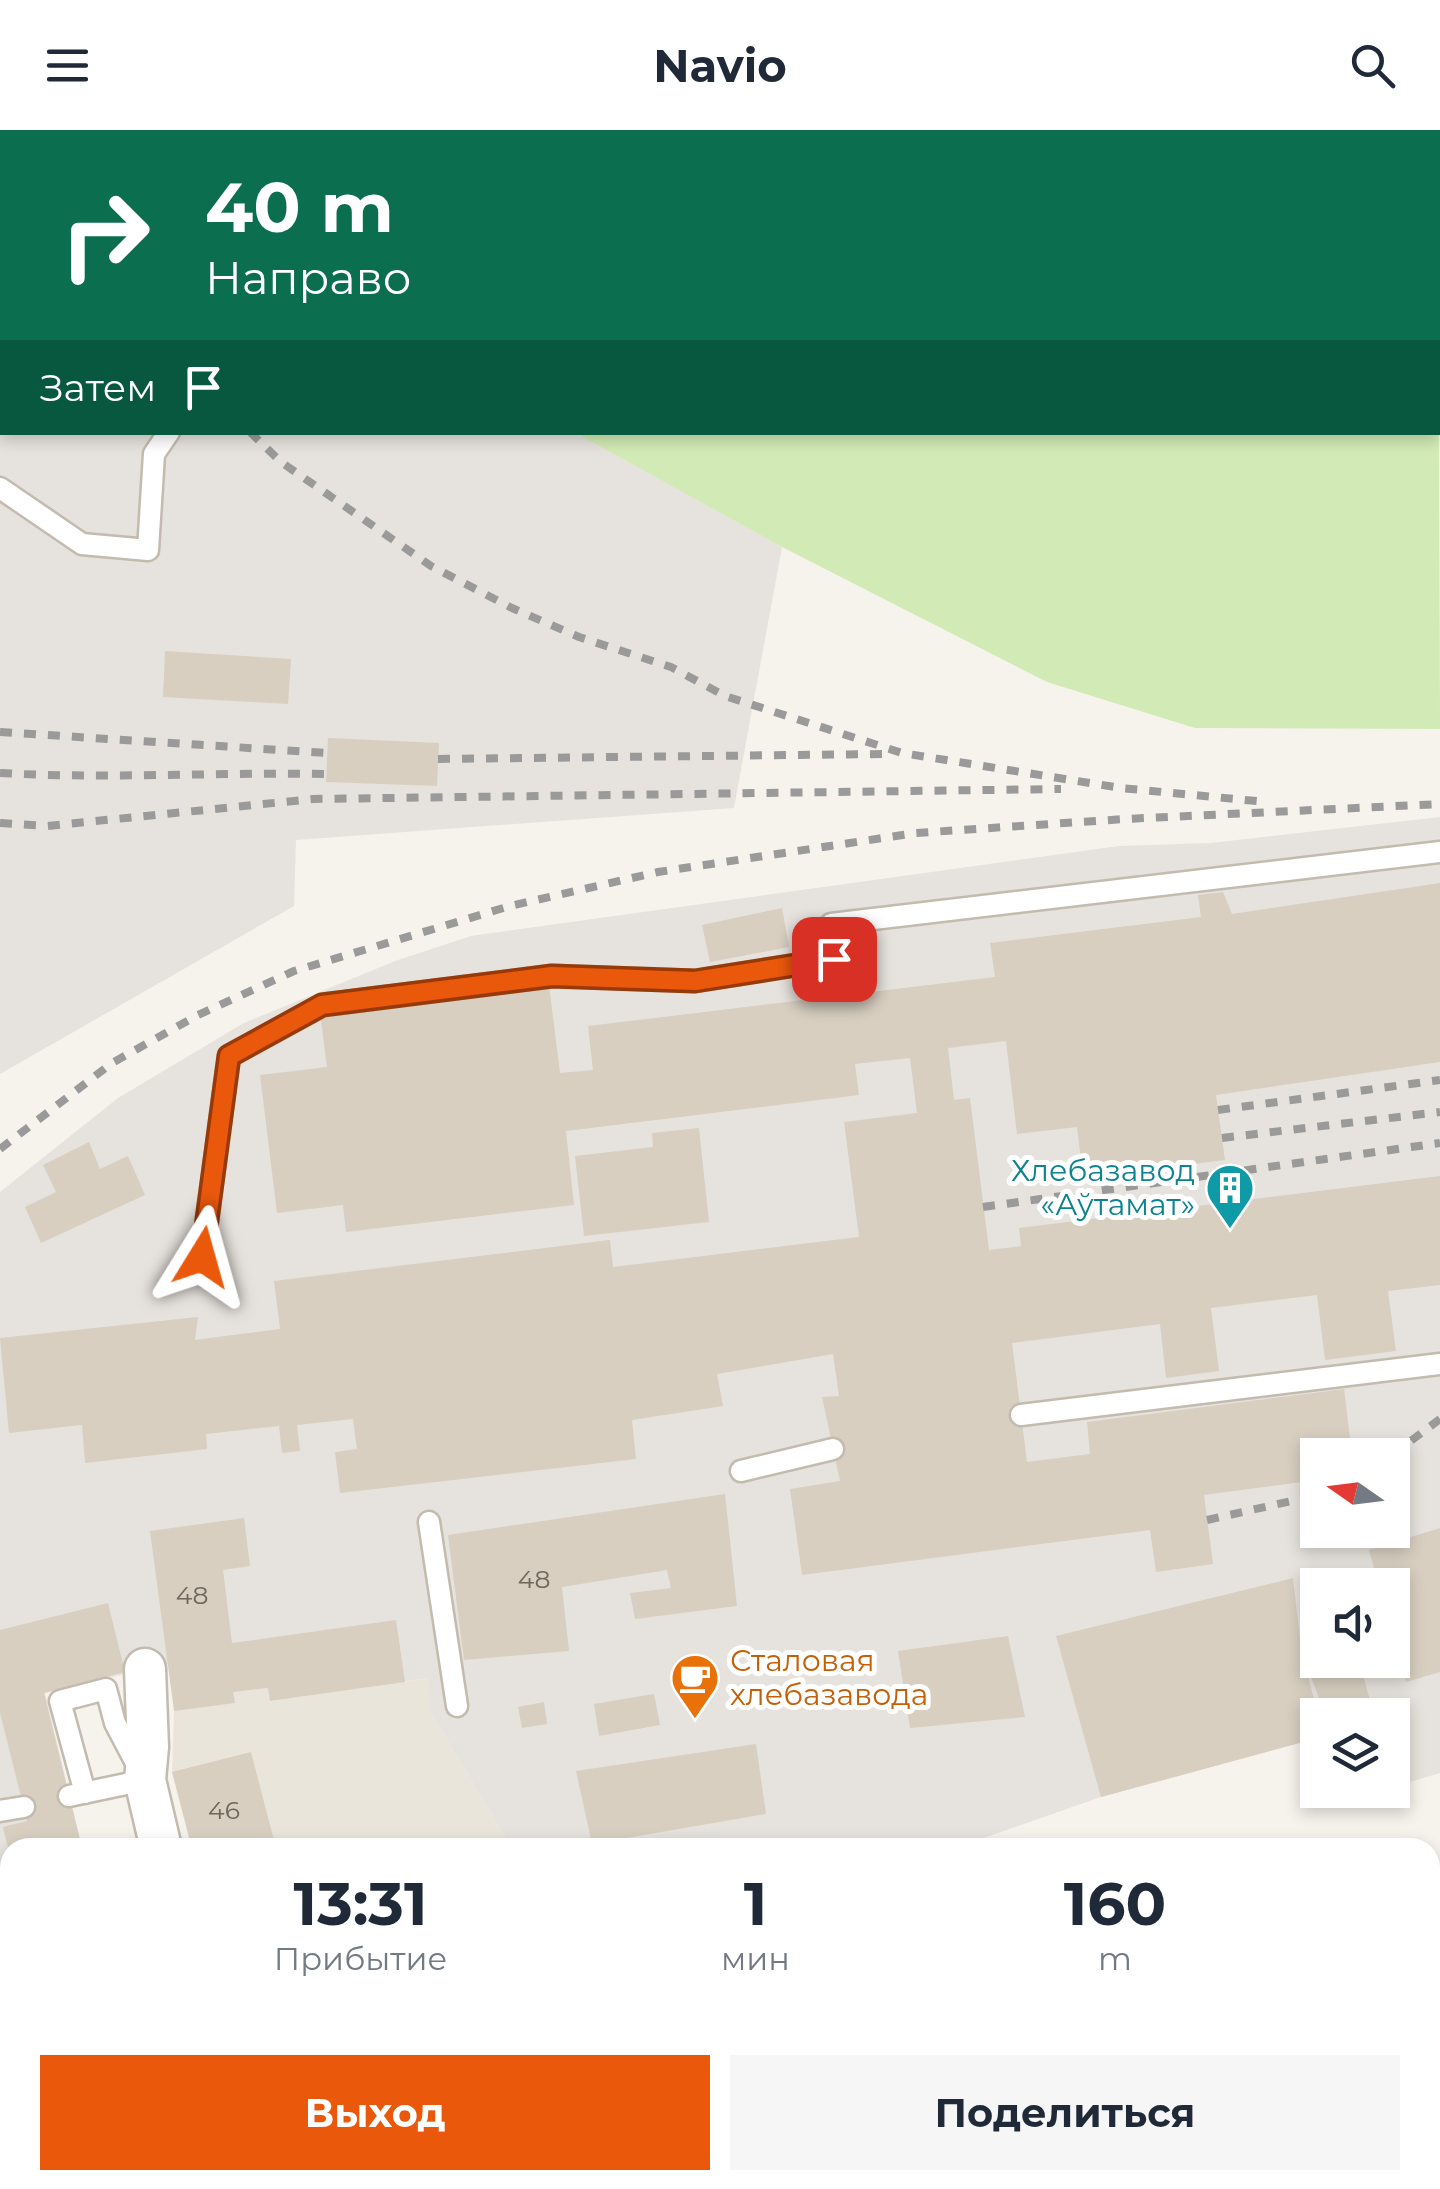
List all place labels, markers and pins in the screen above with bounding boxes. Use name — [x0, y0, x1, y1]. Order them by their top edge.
pin — [792, 917, 877, 1002]
place label: Хлебазавод «Аўтамат» — [1011, 1152, 1195, 1223]
building icon: Хлебазавод «Аўтамат» — [1204, 1162, 1256, 1230]
place label: Сталовая хлебазавода — [730, 1642, 928, 1713]
cafe icon: Сталовая хлебазавода — [669, 1652, 721, 1720]

